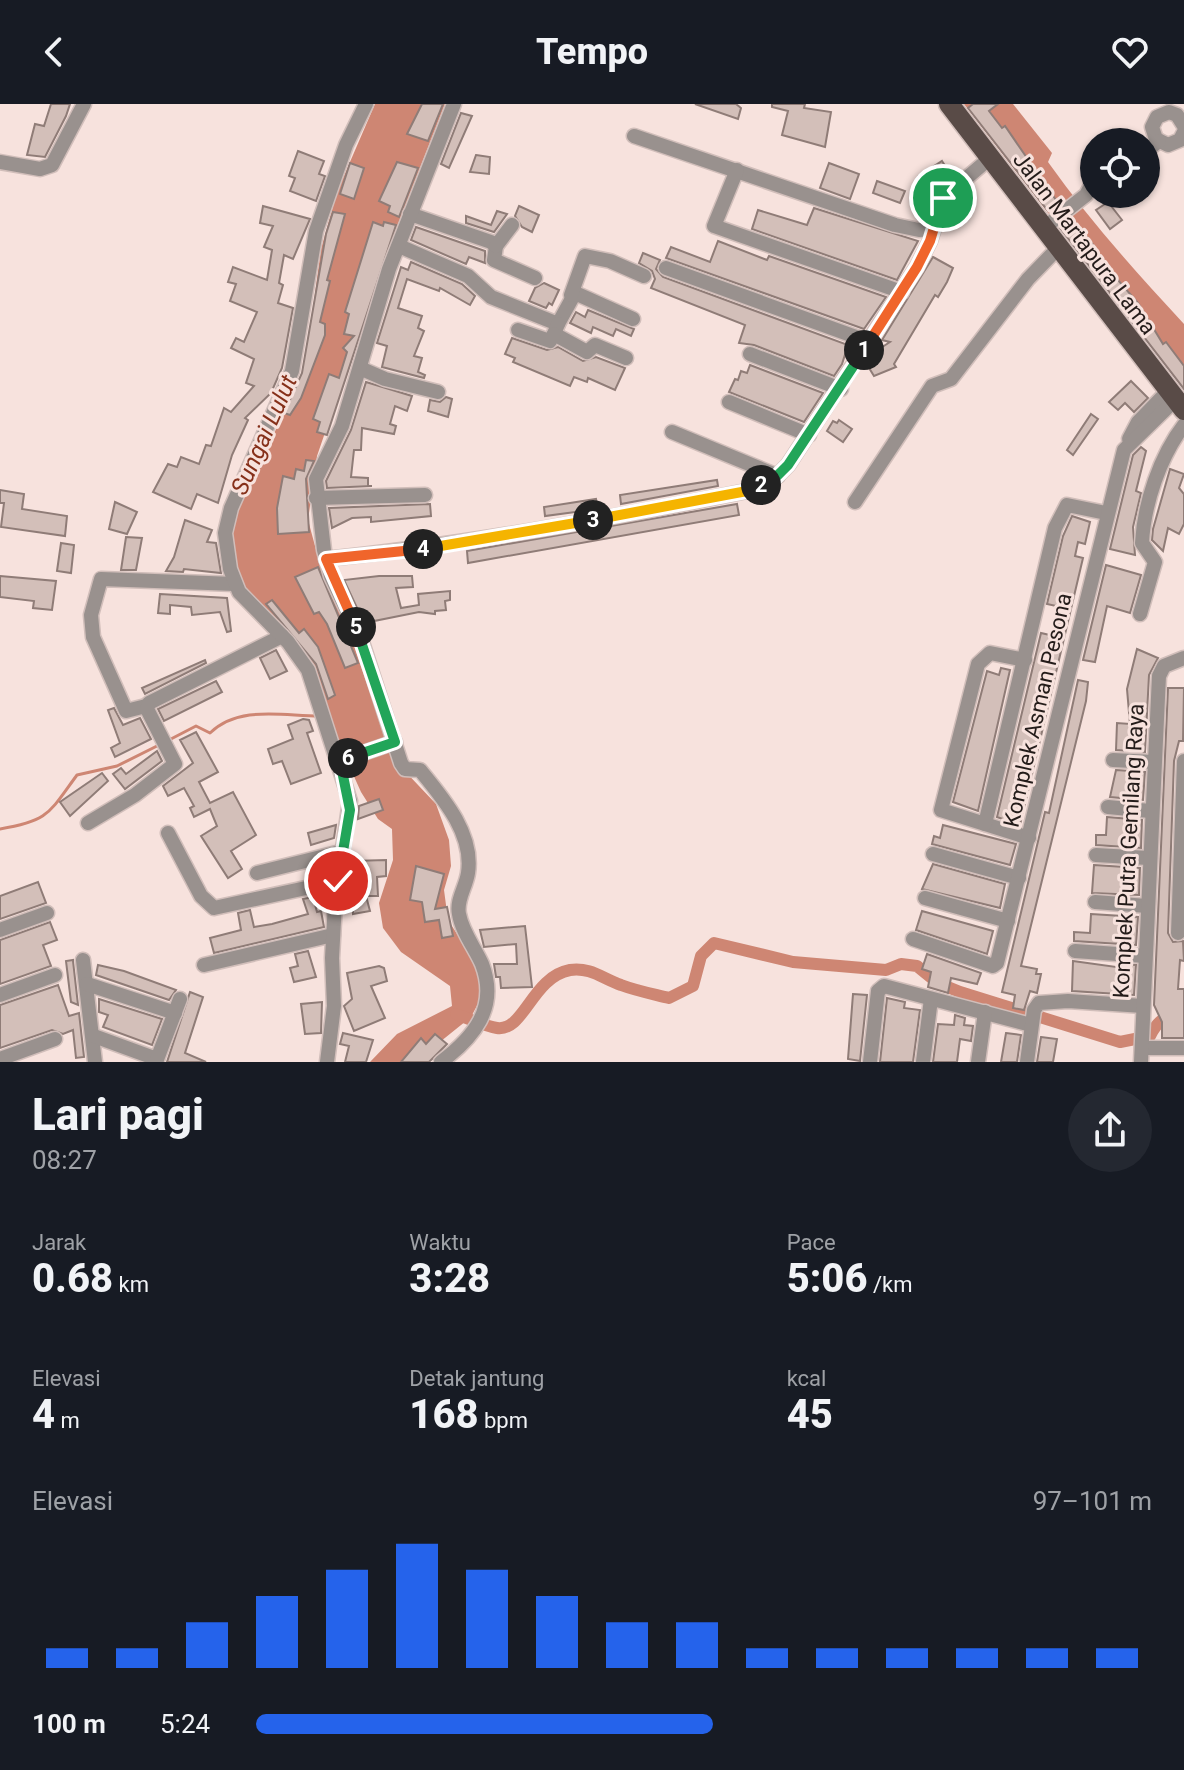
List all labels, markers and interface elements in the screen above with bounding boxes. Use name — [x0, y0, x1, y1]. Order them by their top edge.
icon: back — [32, 30, 76, 74]
icon: heart — [1108, 30, 1152, 74]
text: Tempo — [536, 31, 648, 73]
map controls — [1080, 128, 1160, 208]
button: locate — [1080, 128, 1160, 208]
street label: Jalan Martapura Lama — [1008, 147, 1161, 339]
pin — [909, 164, 977, 232]
icon: arrive — [921, 176, 965, 220]
pin: 1 — [844, 330, 884, 370]
text: 1 — [858, 337, 870, 362]
water label: Sungai Lulut — [225, 371, 303, 499]
pin: 2 — [741, 465, 781, 505]
text: 2 — [755, 472, 767, 497]
pin: 3 — [573, 500, 613, 540]
text: 3 — [587, 507, 599, 532]
pin: 4 — [403, 529, 443, 569]
text: 4 — [417, 536, 429, 561]
street label: Komplek Asman Pesona — [998, 591, 1077, 830]
pin: 5 — [336, 607, 376, 647]
text: 5 — [350, 614, 362, 639]
street label: Komplek Putra Gemilang Raya — [1108, 703, 1149, 999]
pin: 6 — [328, 738, 368, 778]
text: 6 — [342, 745, 354, 770]
pin — [304, 847, 372, 915]
icon: check — [316, 859, 360, 903]
button: share — [1068, 1088, 1152, 1172]
text: Lari pagi — [32, 1089, 204, 1141]
text: 08:27 — [32, 1145, 97, 1175]
text: Jarak — [32, 1230, 86, 1255]
text: Waktu — [409, 1230, 471, 1255]
text: Pace — [787, 1230, 836, 1255]
text: 0.68 — [32, 1255, 113, 1302]
text: 3:28 — [409, 1255, 490, 1302]
text: 5:06 — [787, 1255, 868, 1302]
text: km — [113, 1272, 149, 1297]
text: /km — [868, 1272, 912, 1297]
text: Elevasi — [32, 1366, 101, 1391]
text: Detak jantung — [409, 1366, 544, 1391]
text: kcal — [787, 1366, 826, 1391]
text: 4 — [32, 1391, 55, 1438]
text: 168 — [409, 1391, 479, 1438]
text: 45 — [787, 1391, 833, 1438]
text: m — [55, 1408, 80, 1433]
text: bpm — [479, 1408, 528, 1433]
text: Elevasi — [32, 1486, 113, 1516]
text: 97–101 m — [1033, 1486, 1152, 1516]
text: 100 m — [32, 1709, 106, 1739]
text: 5:24 — [160, 1709, 210, 1739]

